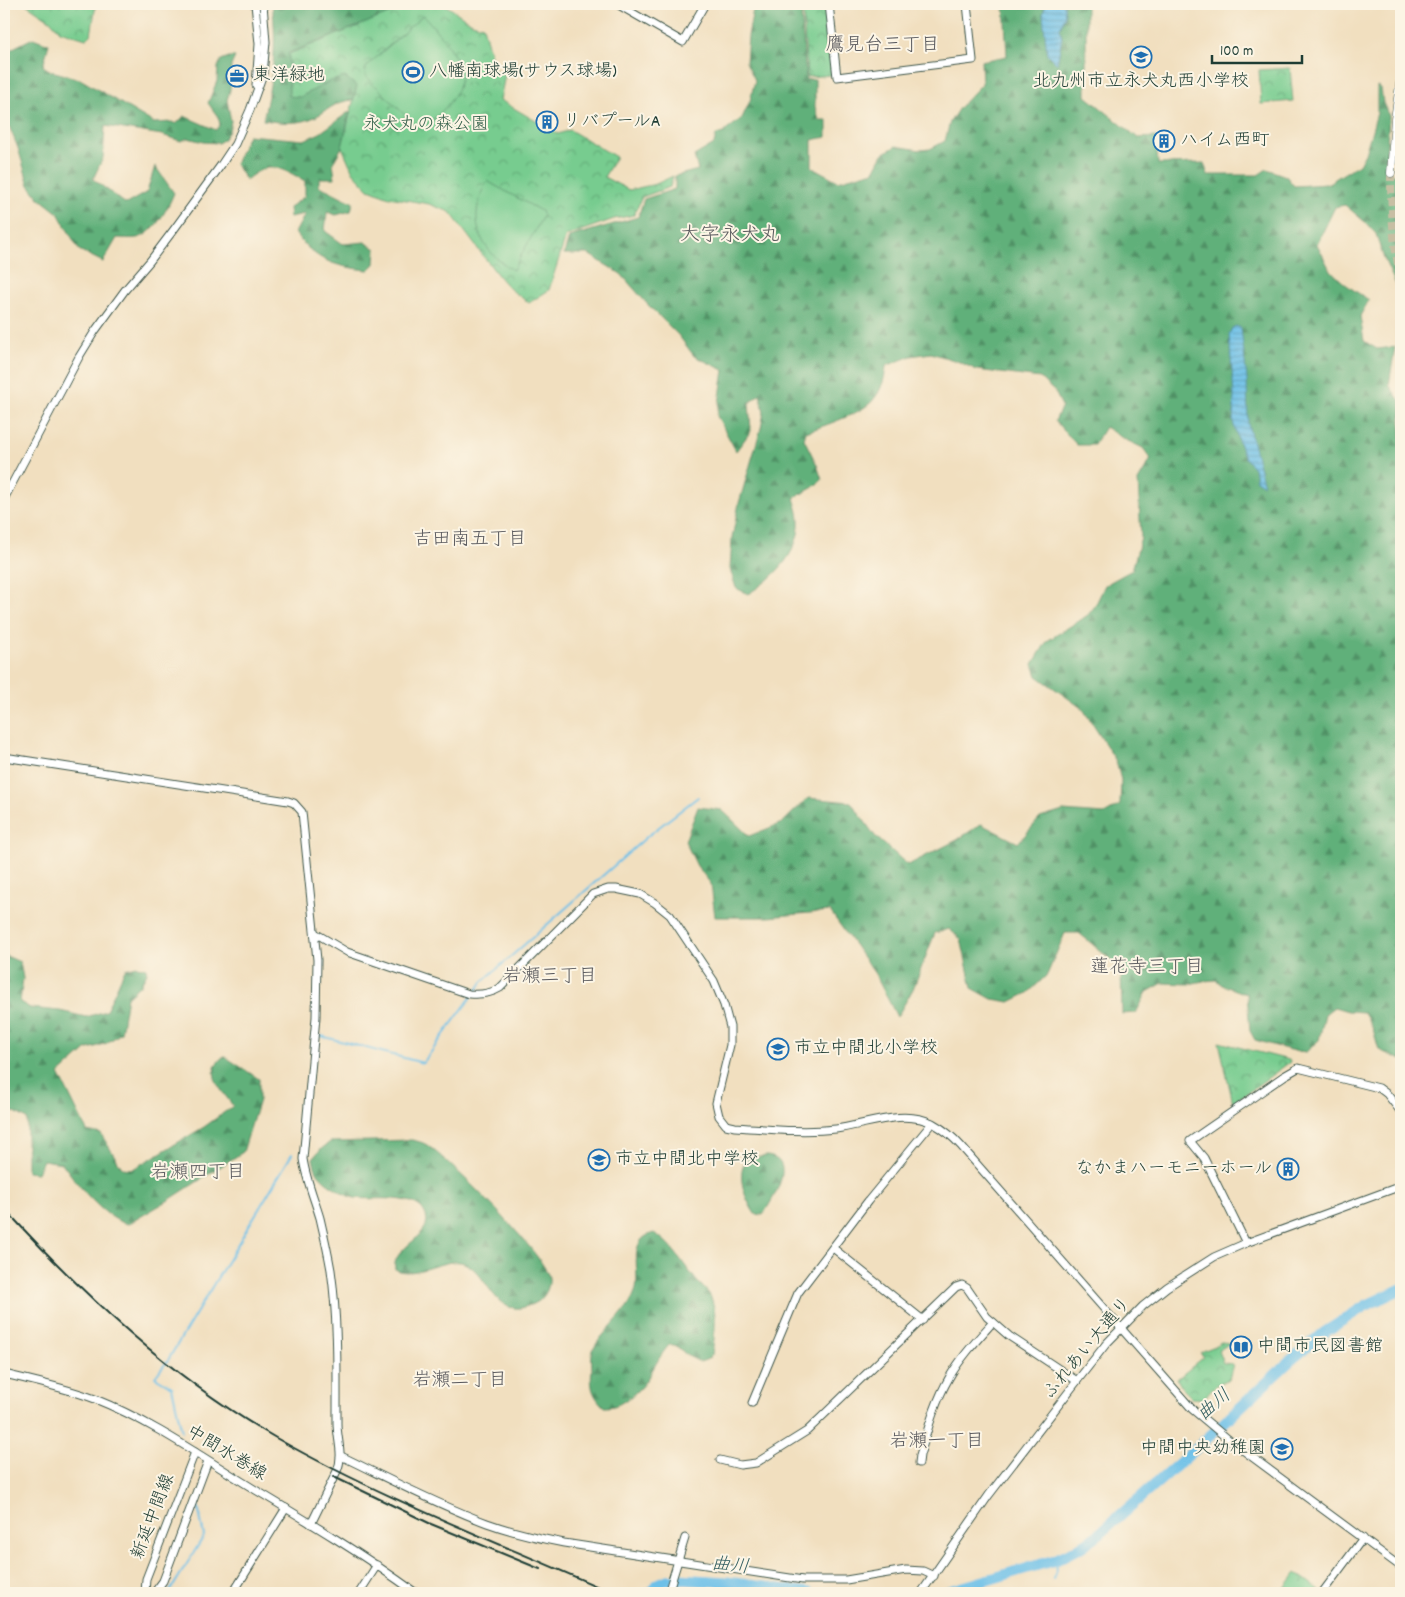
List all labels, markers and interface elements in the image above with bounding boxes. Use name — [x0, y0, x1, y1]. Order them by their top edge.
scale bar — [1212, 32, 1302, 64]
district label: 鷹見台三丁目 — [826, 33, 940, 60]
text: 100 m — [1220, 41, 1253, 63]
school or university icon: 北九州市立永犬丸西小学校 — [1129, 45, 1153, 69]
sports icon: 八幡南球場(サウス球場) — [401, 60, 425, 84]
place label: 八幡南球場(サウス球場) — [429, 60, 617, 85]
office icon: 東洋緑地 — [225, 64, 249, 88]
place label: 東洋緑地 — [253, 64, 325, 89]
place label: 北九州市立永犬丸西小学校 — [1033, 70, 1249, 95]
building icon: リバプールA — [535, 110, 559, 134]
place label: リバプールA — [563, 110, 661, 135]
park label: 永犬丸の森公園 — [363, 113, 489, 138]
building icon: ハイム西町 — [1152, 129, 1176, 153]
place label: ハイム西町 — [1180, 129, 1269, 154]
district label: 大字永犬丸 — [680, 222, 780, 250]
district label: 吉田南五丁目 — [413, 527, 527, 554]
district label: 蓮花寺三丁目 — [1090, 955, 1204, 982]
district label: 岩瀬三丁目 — [502, 964, 598, 991]
school or university icon: 市立中間北小学校 — [766, 1037, 790, 1061]
place label: 市立中間北小学校 — [794, 1037, 938, 1062]
school or university icon: 市立中間北中学校 — [587, 1148, 611, 1172]
place label: 市立中間北中学校 — [615, 1148, 759, 1173]
place label: なかまハーモニーホール — [1075, 1157, 1272, 1182]
building icon: なかまハーモニーホール — [1276, 1157, 1300, 1181]
district label: 岩瀬四丁目 — [150, 1160, 246, 1187]
street label: ふれあい大通り — [1038, 1293, 1138, 1405]
library icon: 中間市民図書館 — [1229, 1335, 1253, 1359]
place label: 中間市民図書館 — [1257, 1335, 1383, 1360]
district label: 岩瀬二丁目 — [412, 1368, 508, 1395]
water label: 曲川 — [1192, 1383, 1238, 1429]
street label: 中間水巻線 — [181, 1420, 271, 1488]
district label: 岩瀬一丁目 — [889, 1429, 985, 1456]
place label: 中間中央幼稚園 — [1140, 1437, 1266, 1462]
school or university icon: 中間中央幼稚園 — [1270, 1437, 1294, 1461]
street label: 新延中間線 — [126, 1471, 182, 1563]
water label: 曲川 — [710, 1552, 750, 1582]

